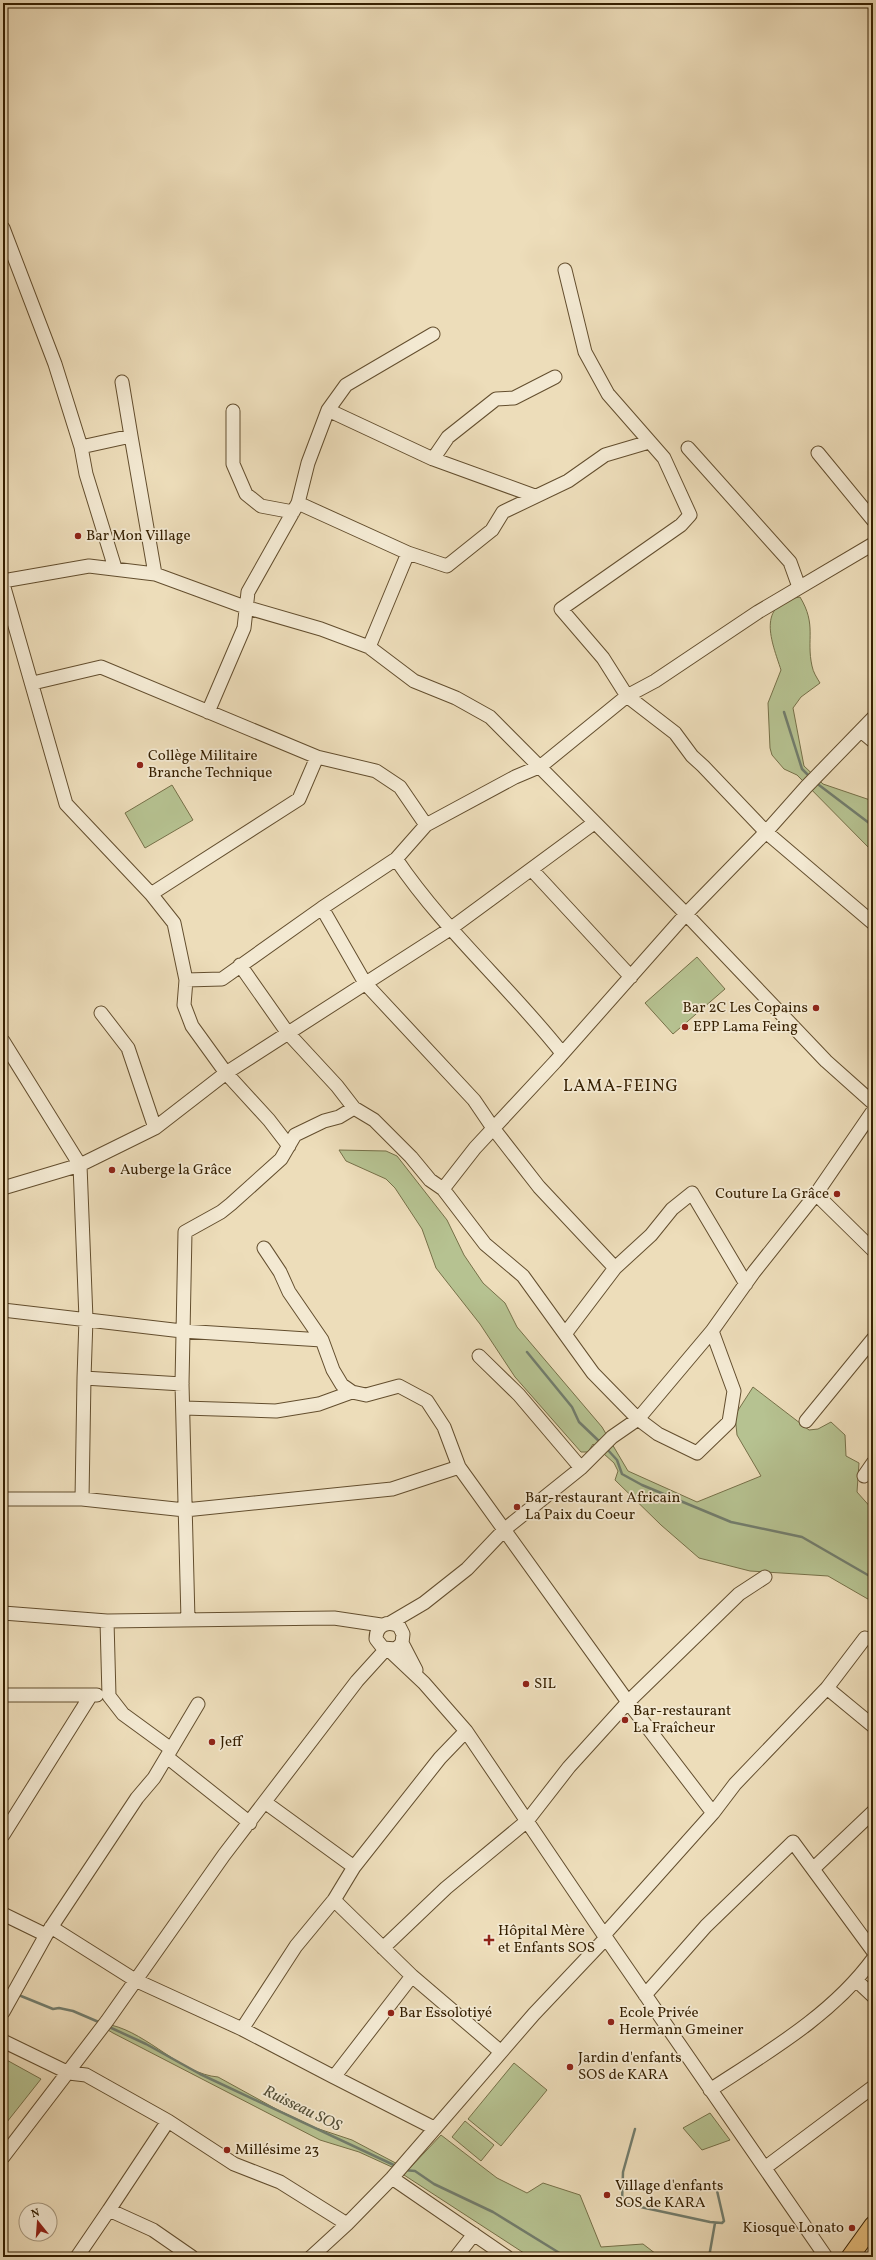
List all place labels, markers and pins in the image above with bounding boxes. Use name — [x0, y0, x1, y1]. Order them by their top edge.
place label: Bar Mon Village — [86, 526, 191, 547]
marker: Bar Mon Village — [73, 531, 83, 541]
place label: Collège Militaire Branche Technique — [148, 746, 272, 784]
marker: Collège Militaire Branche Technique — [135, 760, 145, 770]
place label: Bar 2C Les Copains — [682, 998, 808, 1019]
marker: Bar 2C Les Copains — [811, 1003, 821, 1013]
place label: EPP Lama Feing — [693, 1017, 798, 1038]
marker: EPP Lama Feing — [680, 1022, 690, 1032]
place label: Auberge la Grâce — [120, 1160, 232, 1181]
marker: Auberge la Grâce — [107, 1165, 117, 1175]
place label: Couture La Grâce — [715, 1184, 829, 1205]
marker: Couture La Grâce — [832, 1189, 842, 1199]
place label: Bar-restaurant Africain La Paix du Coeur — [525, 1488, 681, 1526]
marker: Bar-restaurant Africain La Paix du Coeur — [512, 1502, 522, 1512]
place label: SIL — [534, 1674, 557, 1695]
marker: SIL — [521, 1679, 531, 1689]
place label: Bar-restaurant La Fraîcheur — [633, 1701, 731, 1739]
marker: Bar-restaurant La Fraîcheur — [620, 1715, 630, 1725]
place label: Jeff — [220, 1732, 244, 1753]
marker: Jeff — [207, 1737, 217, 1747]
place label: Hôpital Mère et Enfants SOS — [498, 1921, 595, 1959]
marker: Hôpital Mère et Enfants SOS — [483, 1934, 495, 1946]
place label: Bar Essolotiyé — [399, 2003, 492, 2024]
place label: Ecole Privée Hermann Gmeiner — [619, 2003, 744, 2041]
marker: Bar Essolotiyé — [386, 2008, 396, 2018]
marker: Ecole Privée Hermann Gmeiner — [606, 2017, 616, 2027]
place label: Jardin d'enfants SOS de KARA — [578, 2048, 682, 2086]
marker: Jardin d'enfants SOS de KARA — [565, 2062, 575, 2072]
place label: Millésime 23 — [235, 2140, 319, 2161]
marker: Millésime 23 — [222, 2145, 232, 2155]
place label: Village d'enfants SOS de KARA — [615, 2176, 723, 2214]
marker: Village d'enfants SOS de KARA — [602, 2190, 612, 2200]
place label: Kiosque Lonato — [742, 2218, 844, 2239]
marker: Kiosque Lonato — [847, 2223, 857, 2233]

